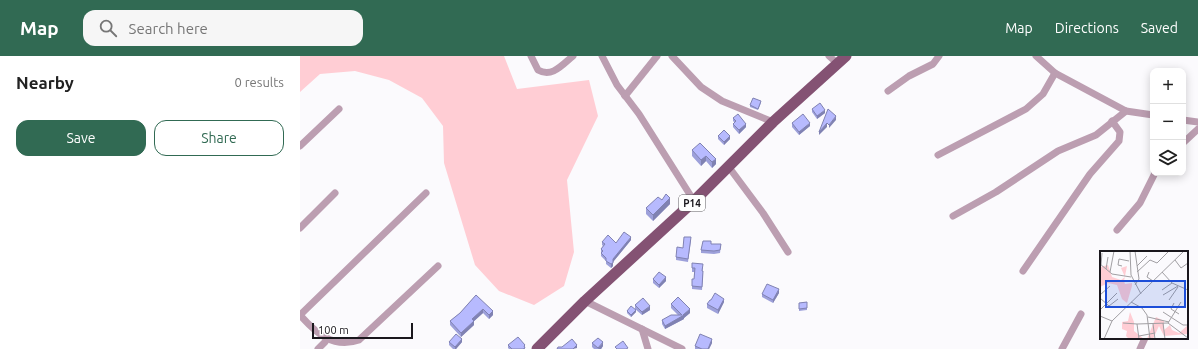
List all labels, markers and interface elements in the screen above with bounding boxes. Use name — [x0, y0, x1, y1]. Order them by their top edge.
search box — [83, 10, 363, 46]
text: Map — [20, 17, 59, 39]
icon: search — [97, 17, 119, 39]
text: Search here — [129, 20, 208, 37]
text: Map — [1005, 20, 1033, 36]
text: Directions — [1055, 20, 1119, 36]
text: Saved — [1141, 20, 1178, 36]
map controls — [1150, 68, 1186, 176]
button: + — [1150, 68, 1186, 104]
text: Nearby — [16, 73, 74, 92]
text: 0 results — [234, 75, 284, 89]
button: − — [1150, 104, 1186, 140]
button: Save — [16, 120, 146, 156]
button: Share — [154, 120, 284, 156]
button: layers — [1150, 140, 1186, 176]
road number: P14 — [679, 195, 705, 211]
inset map — [1100, 251, 1188, 339]
scale bar — [312, 321, 413, 340]
text: 100 m — [318, 324, 349, 336]

